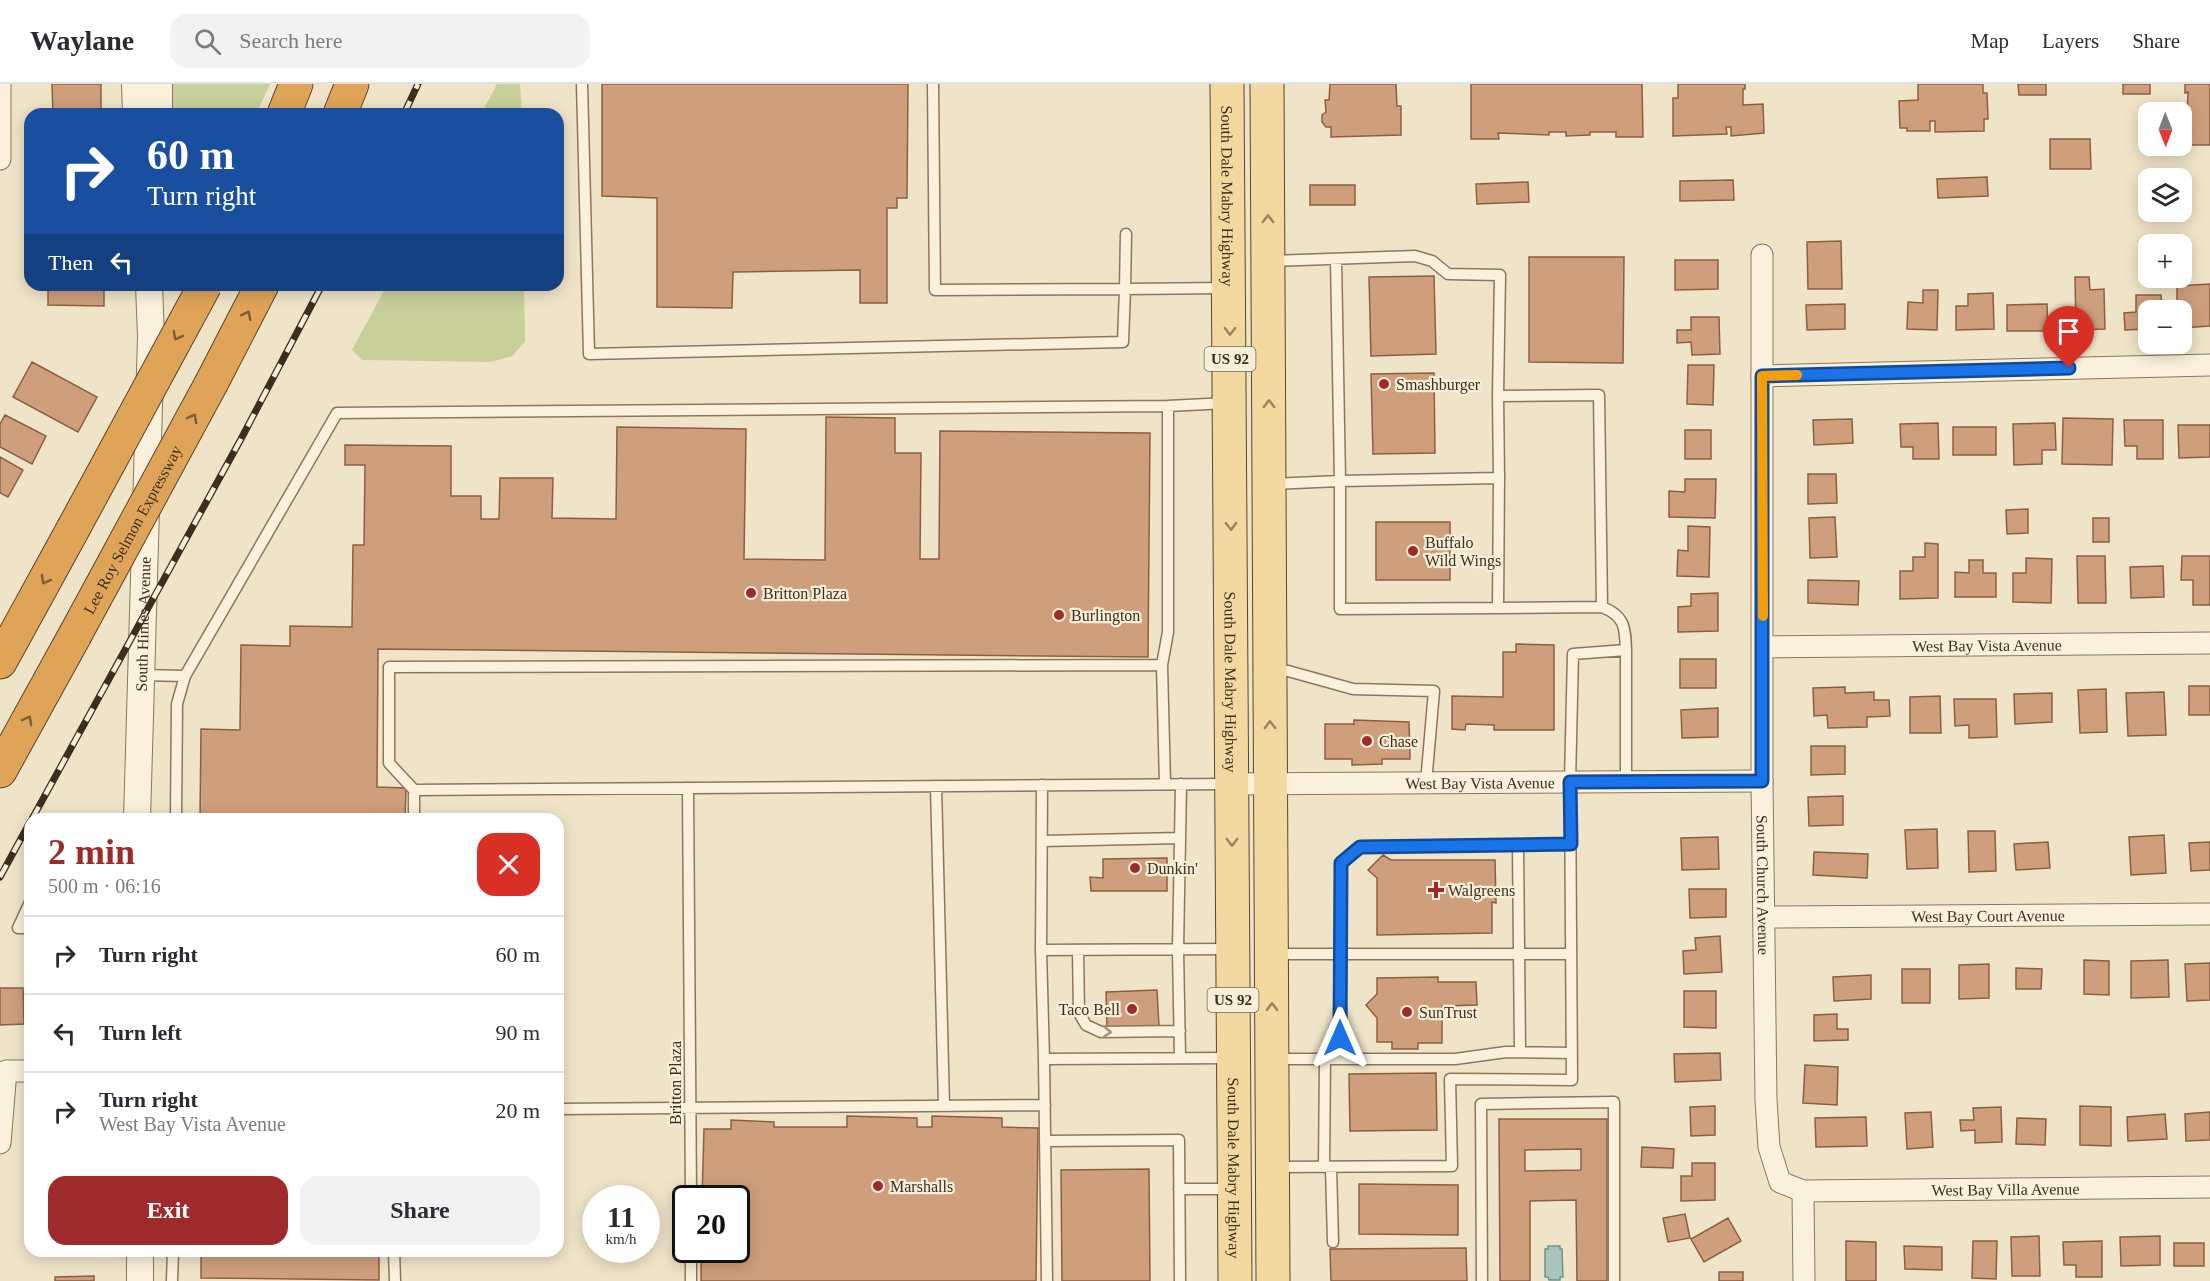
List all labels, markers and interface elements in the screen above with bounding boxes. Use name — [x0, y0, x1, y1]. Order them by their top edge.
search box — [170, 14, 590, 68]
text: Waylane — [30, 25, 134, 56]
icon: search — [191, 25, 224, 58]
text: Search here — [239, 28, 342, 53]
text: Map — [1971, 29, 2009, 53]
text: Layers — [2042, 29, 2099, 53]
text: Share — [2132, 29, 2180, 53]
north arrow — [2138, 102, 2192, 156]
map controls — [2138, 102, 2192, 354]
street label: South Dale Mabry Highway — [1218, 105, 1236, 287]
icon: right — [48, 132, 126, 210]
text: 60 m — [147, 132, 235, 178]
button: layers — [2138, 168, 2192, 222]
text: Turn right — [147, 181, 256, 211]
one-way arrow — [1262, 214, 1274, 223]
button: + — [2138, 234, 2192, 288]
icon: left — [105, 246, 138, 279]
text: Then — [48, 250, 93, 275]
button: − — [2138, 300, 2192, 354]
pin — [2043, 306, 2094, 368]
one-way arrow — [240, 311, 252, 322]
icon: arrive — [2052, 315, 2085, 348]
one-way arrow — [1224, 327, 1236, 336]
one-way arrow — [173, 330, 184, 341]
road number: US 92 — [1204, 347, 1256, 371]
place label: Smashburger — [1396, 376, 1481, 394]
marker: Smashburger — [1377, 377, 1391, 391]
one-way arrow — [1263, 400, 1275, 409]
one-way arrow — [186, 413, 197, 424]
street label: Lee Roy Selmon Expressway — [80, 443, 186, 617]
one-way arrow — [1225, 522, 1237, 531]
place label: Buffalo Wild Wings — [1425, 534, 1501, 570]
marker: Buffalo Wild Wings — [1406, 544, 1420, 558]
street label: South Himes Avenue — [133, 556, 154, 692]
one-way arrow — [41, 574, 52, 584]
place label: Britton Plaza — [763, 585, 847, 602]
marker: Britton Plaza — [744, 586, 758, 600]
street label: South Dale Mabry Highway — [1221, 591, 1240, 773]
place label: Burlington — [1071, 607, 1140, 625]
marker: Burlington — [1052, 608, 1066, 622]
street label: West Bay Vista Avenue — [1912, 636, 2062, 655]
one-way arrow — [21, 716, 32, 726]
one-way arrow — [1264, 721, 1276, 730]
place label: Chase — [1379, 733, 1418, 750]
marker: Chase — [1360, 734, 1374, 748]
street label: West Bay Vista Avenue — [1405, 774, 1555, 793]
street label: South Church Avenue — [1753, 815, 1772, 955]
text: 2 min — [48, 832, 135, 872]
button: close — [477, 833, 540, 896]
one-way arrow — [1226, 838, 1238, 847]
place label: Dunkin' — [1147, 860, 1198, 877]
marker: Dunkin' — [1128, 861, 1142, 875]
text: 500 m · 06:16 — [48, 875, 161, 897]
place label: Walgreens — [1448, 882, 1515, 900]
marker: Walgreens — [1429, 883, 1443, 897]
street label: West Bay Court Avenue — [1911, 907, 2065, 926]
icon: right — [48, 939, 81, 972]
text: Turn right — [99, 942, 198, 967]
text: 60 m — [495, 942, 540, 967]
road number: US 92 — [1208, 988, 1258, 1012]
place label: Taco Bell — [1058, 1001, 1121, 1018]
marker: Taco Bell — [1125, 1002, 1139, 1016]
one-way arrow — [1266, 1003, 1278, 1012]
place label: SunTrust — [1419, 1004, 1478, 1021]
marker: SunTrust — [1400, 1005, 1414, 1019]
position arrow — [1308, 1006, 1372, 1070]
icon: left — [48, 1017, 81, 1050]
text: Turn left — [99, 1020, 182, 1045]
text: 90 m — [495, 1020, 540, 1045]
one-way arrow — [1103, 1025, 1112, 1038]
street label: Britton Plaza — [667, 1041, 684, 1125]
street label: South Dale Mabry Highway — [1224, 1077, 1243, 1259]
text: Turn right — [99, 1087, 198, 1112]
icon: right — [48, 1095, 81, 1128]
text: 20 m — [495, 1098, 540, 1123]
text: West Bay Vista Avenue — [99, 1113, 286, 1135]
button: Exit — [48, 1176, 288, 1245]
button: Share — [300, 1176, 540, 1245]
place label: Marshalls — [890, 1178, 953, 1195]
marker: Marshalls — [871, 1179, 885, 1193]
street label: West Bay Villa Avenue — [1931, 1180, 2080, 1199]
speed limit sign: 20 — [672, 1185, 750, 1263]
text: 11 — [607, 1200, 635, 1233]
text: km/h — [606, 1231, 636, 1247]

